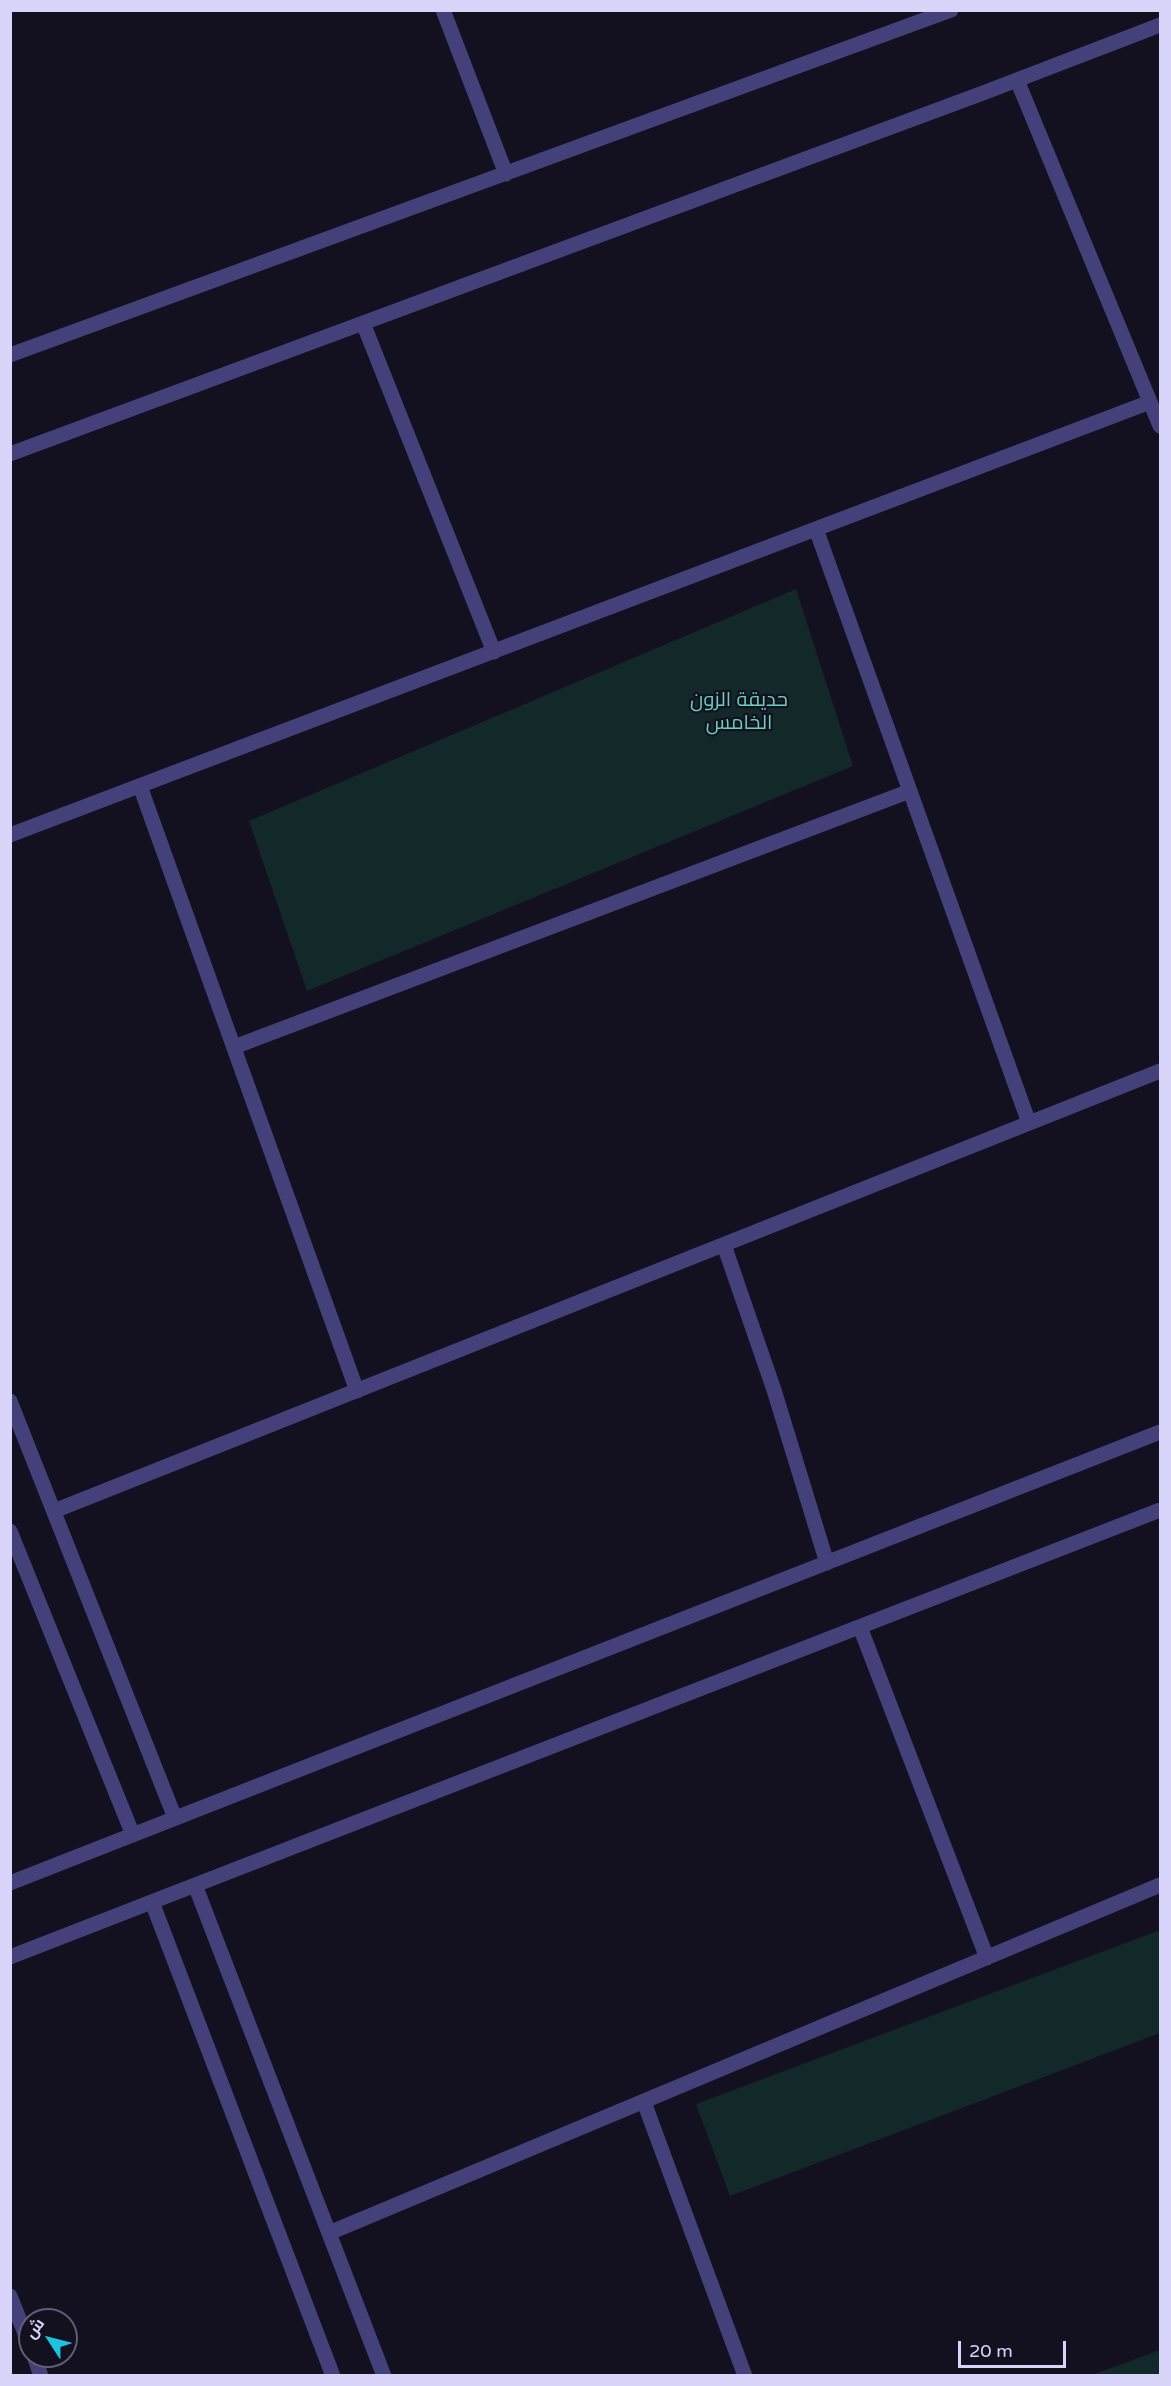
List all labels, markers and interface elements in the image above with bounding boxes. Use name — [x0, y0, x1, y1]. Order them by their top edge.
park label: حديقة الزون الخامس — [690, 689, 788, 736]
north arrow — [18, 2308, 78, 2368]
text: ش — [21, 2314, 49, 2343]
scale bar — [961, 2329, 1069, 2367]
text: 20 m — [969, 2340, 1013, 2362]

